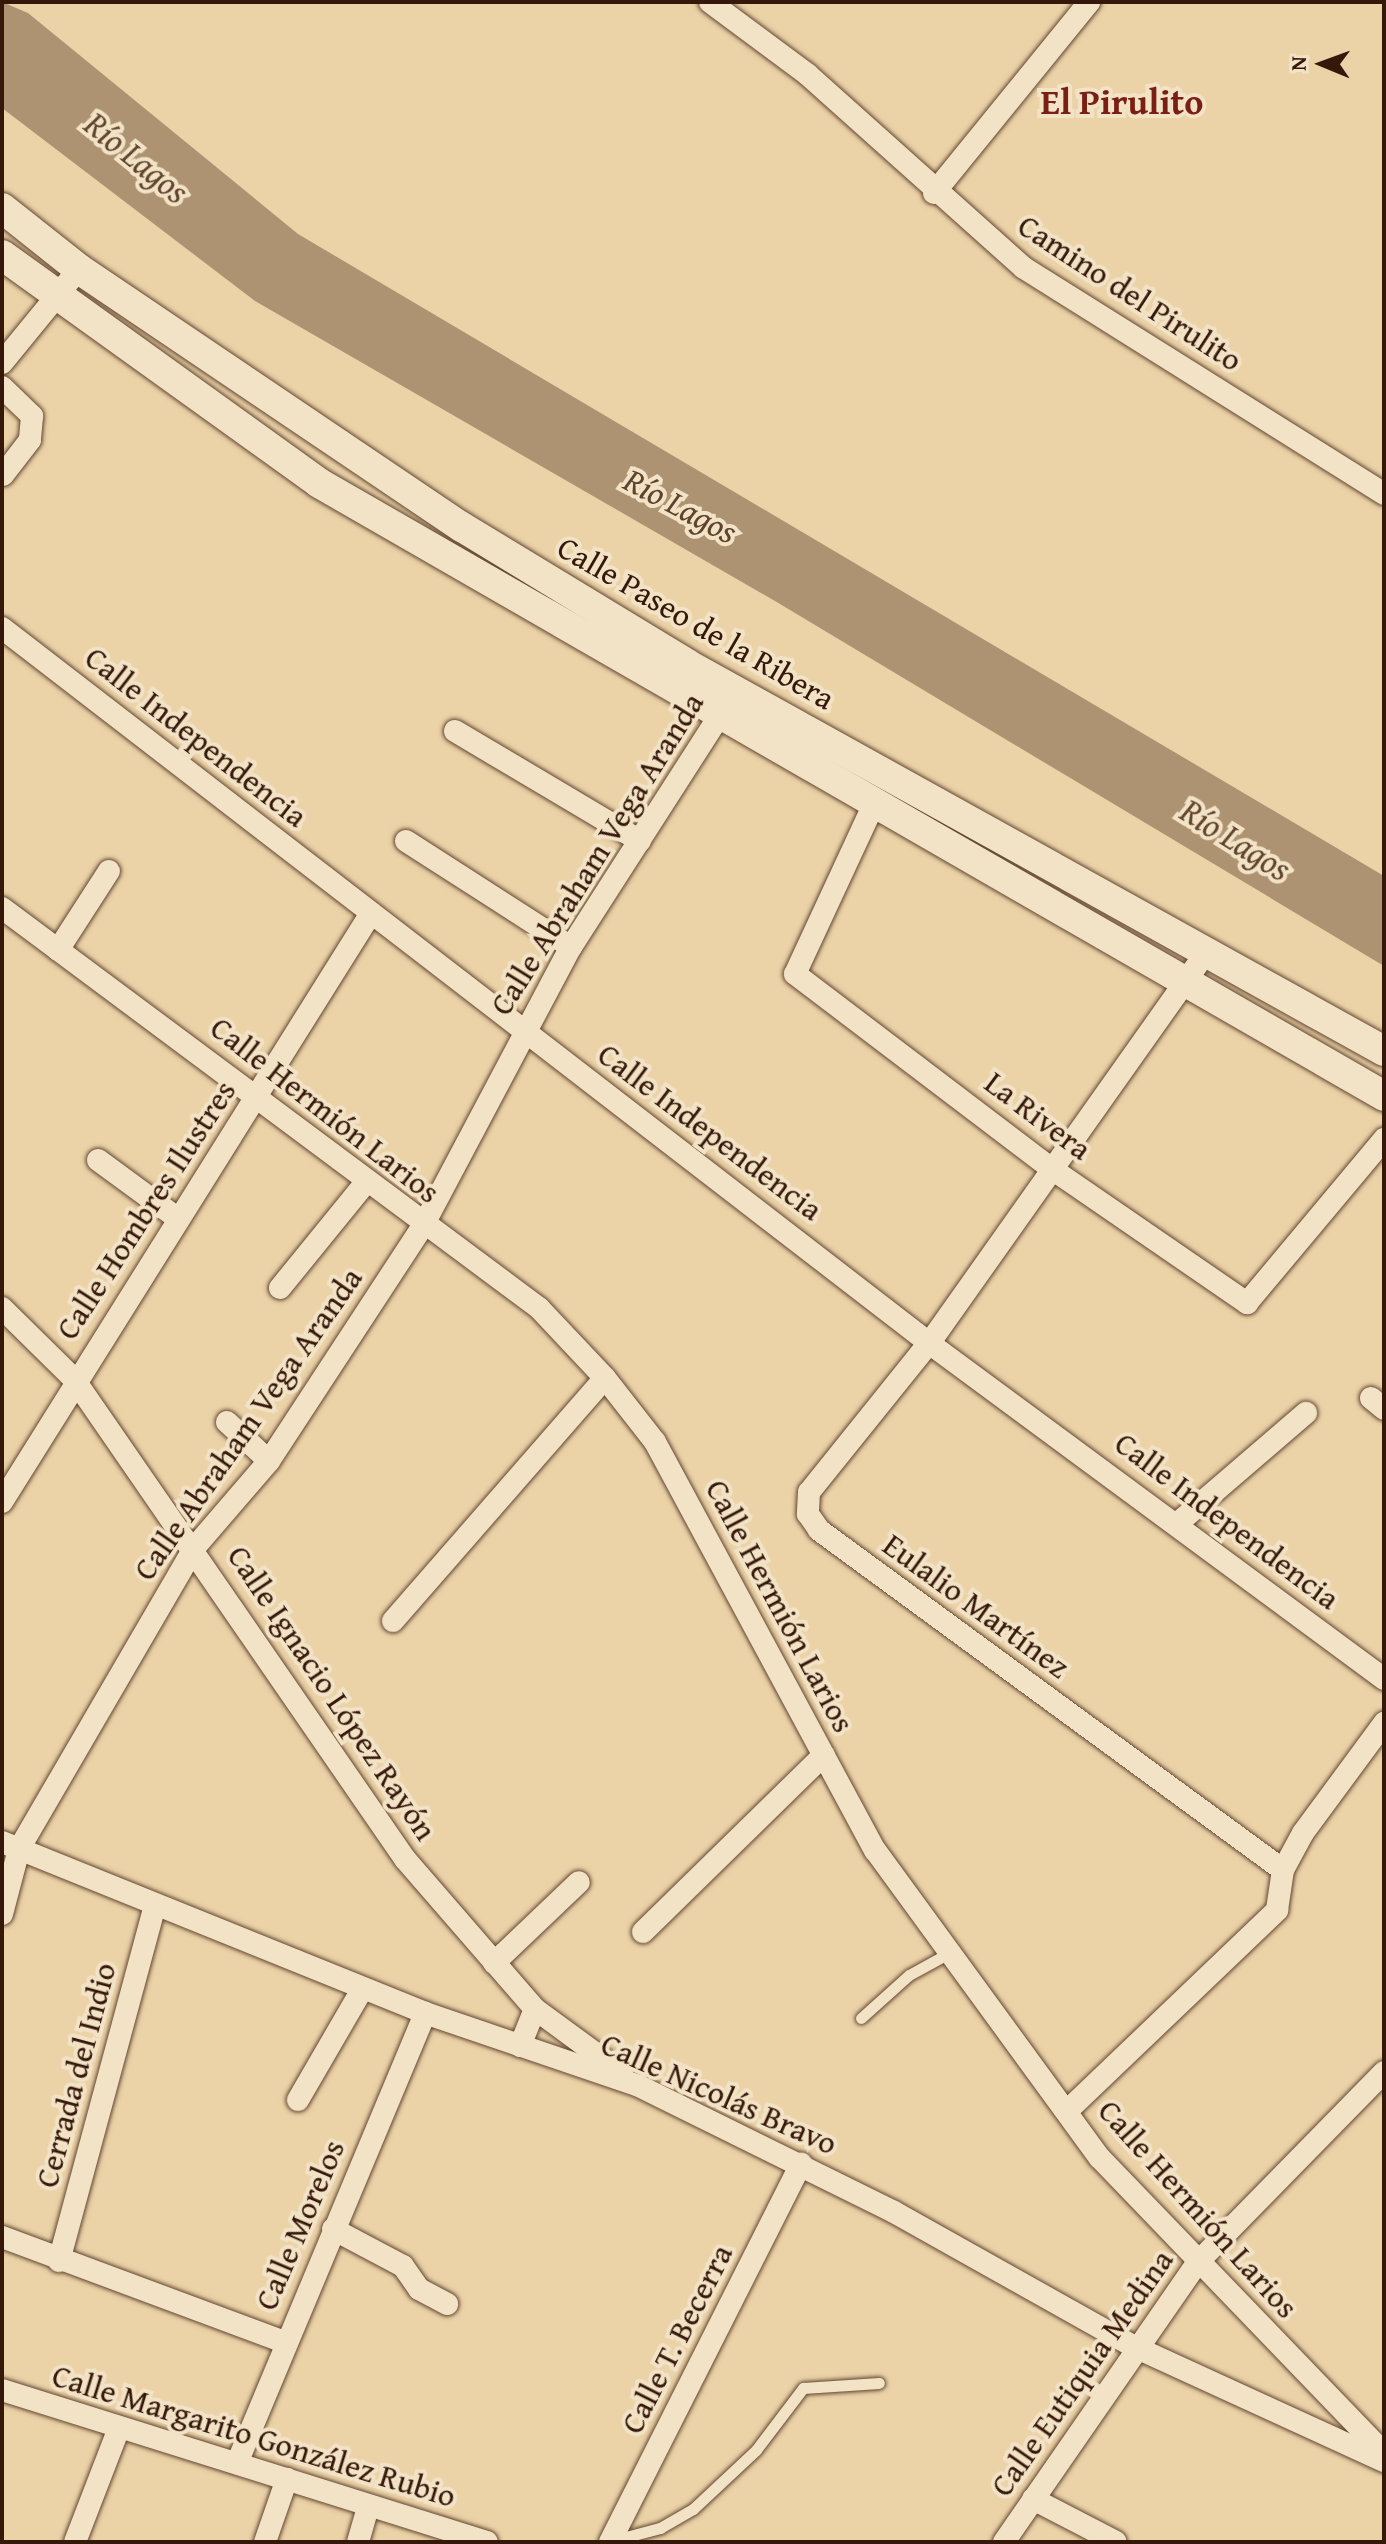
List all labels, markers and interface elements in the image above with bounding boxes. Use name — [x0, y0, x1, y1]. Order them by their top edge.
north arrow — [1282, 24, 1362, 104]
text: N — [1282, 56, 1314, 71]
district label: El Pirulito — [1041, 79, 1203, 123]
water label: Río Lagos — [77, 103, 197, 211]
street label: Camino del Pirulito — [1011, 206, 1249, 380]
water label: Río Lagos — [618, 458, 744, 552]
street label: Calle Paseo de la Ribera — [551, 528, 841, 718]
street label: Calle Independencia — [77, 638, 315, 836]
street label: Calle Abraham Vega Aranda — [482, 686, 712, 1022]
water label: Río Lagos — [1173, 789, 1299, 889]
street label: Calle Hermión Larios — [203, 1009, 447, 1211]
street label: Calle Independencia — [590, 1035, 830, 1229]
street label: La Rivera — [977, 1064, 1099, 1168]
street label: Calle Hombres Ilustres — [48, 1073, 244, 1347]
street label: Calle Abraham Vega Aranda — [125, 1260, 371, 1588]
street label: Calle Independencia — [1107, 1424, 1347, 1618]
street label: Calle Hermión Larios — [697, 1473, 863, 1739]
street label: Eulalio Martínez — [875, 1526, 1077, 1686]
street label: Calle Ignacio López Rayón — [219, 1538, 445, 1848]
street label: Cerrada del Indio — [28, 1958, 124, 2192]
street label: Calle Nicolás Bravo — [595, 2025, 843, 2163]
street label: Calle Hermión Larios — [1090, 2092, 1306, 2326]
street label: Calle Morelos — [247, 2134, 353, 2316]
street label: Calle T. Becerra — [613, 2238, 741, 2440]
street label: Calle Eutiquia Medina — [983, 2242, 1181, 2504]
street label: Calle Margarito González Rubio — [48, 2356, 460, 2516]

